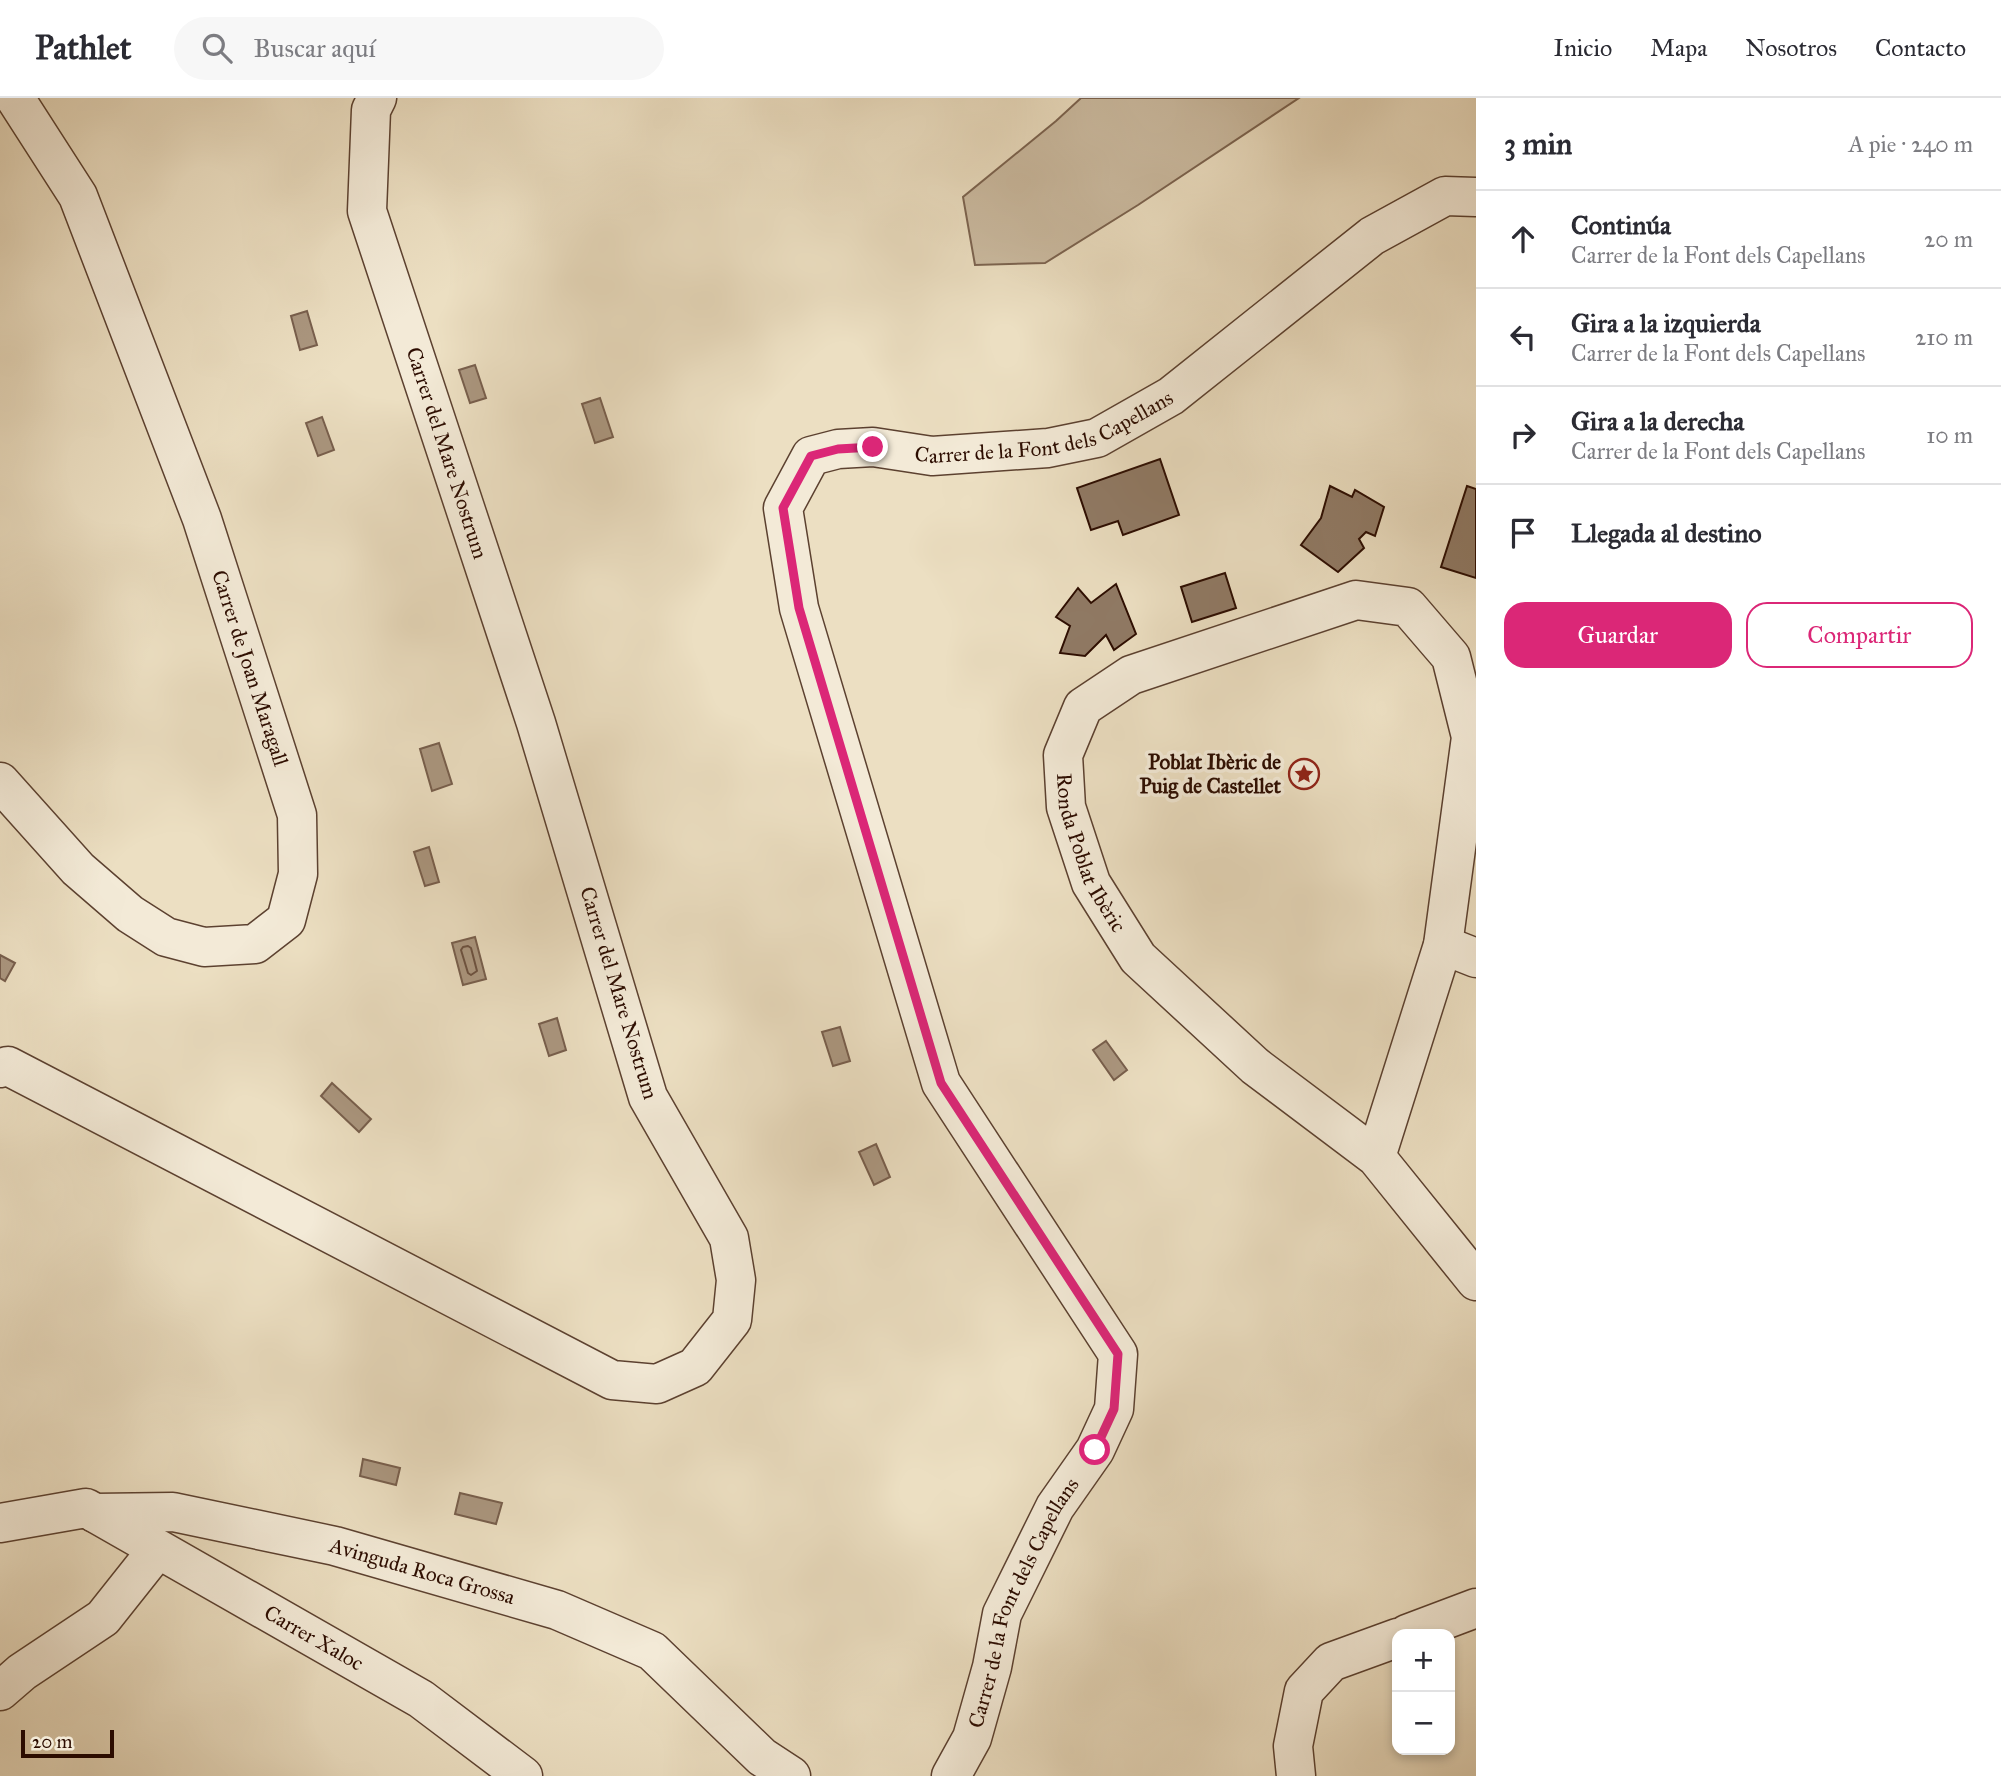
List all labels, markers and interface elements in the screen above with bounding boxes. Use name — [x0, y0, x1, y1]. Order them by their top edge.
search box — [174, 17, 664, 80]
text: Pathlet — [35, 28, 132, 68]
icon: search — [198, 29, 236, 67]
text: Buscar aquí — [254, 32, 376, 64]
text: Inicio — [1554, 33, 1612, 63]
text: Mapa — [1650, 33, 1707, 63]
text: Nosotros — [1745, 33, 1837, 63]
text: Contacto — [1875, 33, 1966, 63]
text: 3 min — [1504, 126, 1572, 162]
text: A pie · 240 m — [1848, 130, 1973, 158]
text: Continúa — [1571, 209, 1671, 241]
icon: ahead — [1504, 220, 1542, 258]
text: 20 m — [1924, 225, 1973, 253]
text: Carrer de la Font dels Capellans — [1571, 241, 1866, 269]
text: Gira a la izquierda — [1571, 307, 1761, 339]
icon: left — [1504, 318, 1542, 356]
text: 210 m — [1915, 323, 1973, 351]
text: Carrer de la Font dels Capellans — [1571, 339, 1866, 367]
street label: Carrer del Mare Nostrum — [400, 344, 494, 562]
street label: Carrer de la Font dels Capellans — [913, 385, 1178, 469]
text: Gira a la derecha — [1571, 405, 1744, 437]
icon: right — [1504, 416, 1542, 454]
text: 10 m — [1926, 421, 1973, 449]
route end — [857, 431, 888, 462]
text: Carrer de la Font dels Capellans — [1571, 437, 1866, 465]
icon: arrive — [1504, 514, 1542, 552]
text: Llegada al destino — [1571, 517, 1762, 549]
street label: Carrer de Joan Maragall — [206, 567, 294, 770]
button: Guardar — [1504, 602, 1732, 668]
button: Compartir — [1746, 602, 1973, 668]
place label: Poblat Ibèric de Puig de Castellet — [1139, 749, 1282, 799]
place icon: Poblat Ibèric de Puig de Castellet — [1287, 757, 1321, 791]
street label: Ronda Poblat Ibèric — [1051, 772, 1132, 937]
street label: Carrer del Mare Nostrum — [574, 884, 664, 1103]
route start — [1079, 1434, 1110, 1465]
street label: Carrer de la Font dels Capellans — [962, 1472, 1085, 1731]
street label: Avinguda Roca Grossa — [326, 1532, 518, 1610]
street label: Carrer Xaloc — [260, 1599, 368, 1677]
map controls — [1392, 1629, 1455, 1755]
button: + — [1392, 1629, 1455, 1692]
button: − — [1392, 1692, 1455, 1755]
scale bar — [21, 1727, 114, 1759]
text: 20 m — [32, 1730, 73, 1753]

